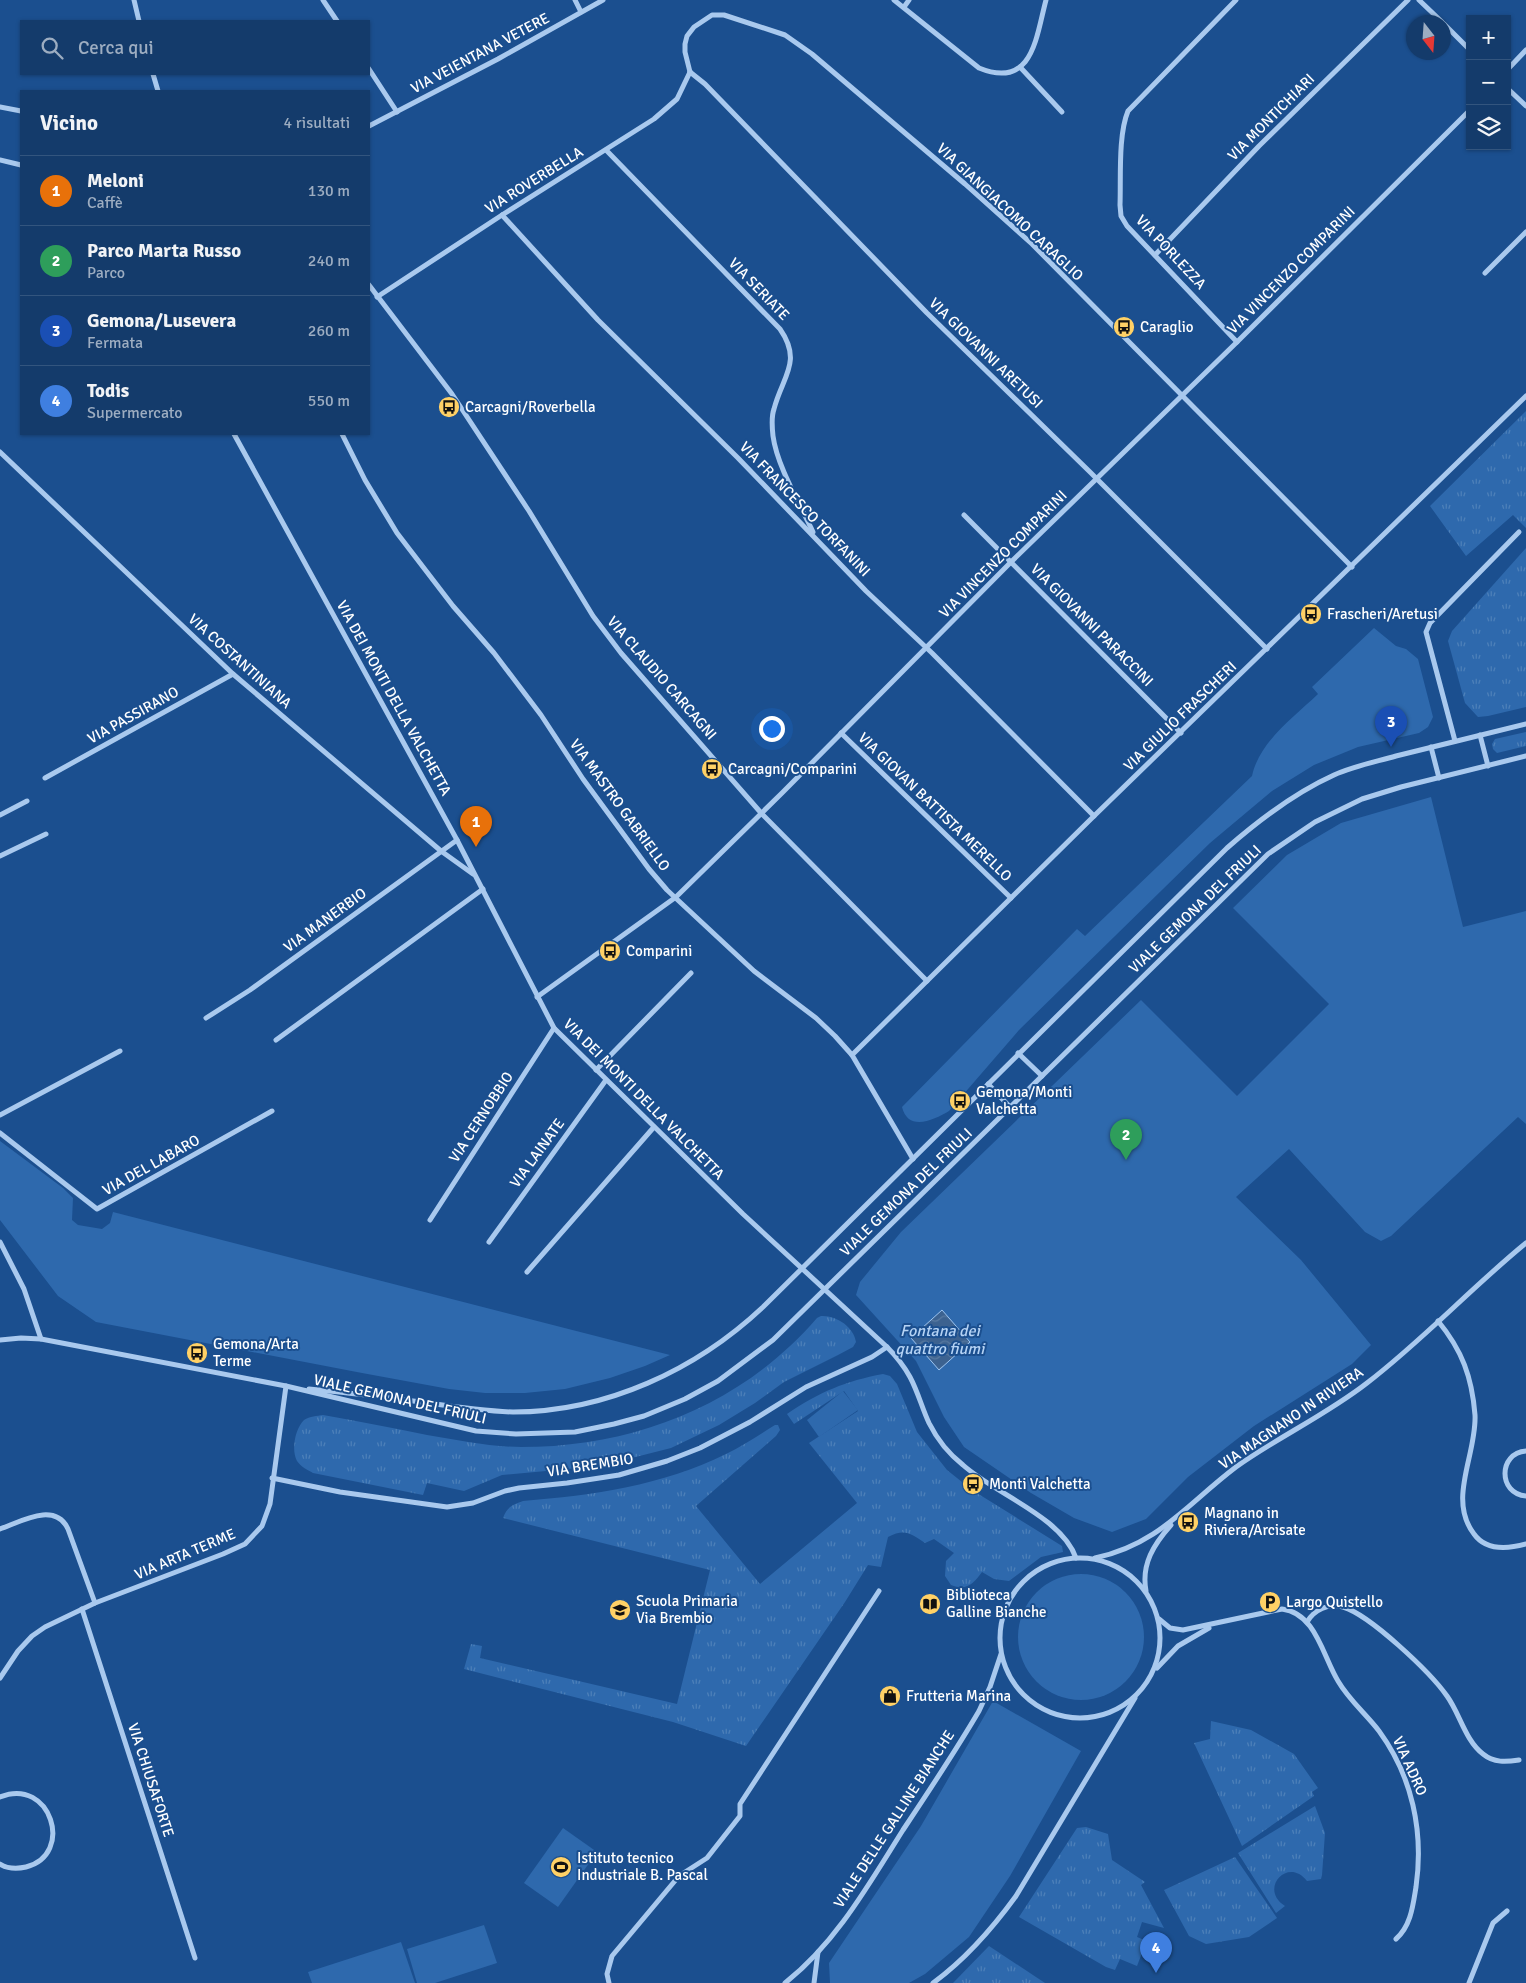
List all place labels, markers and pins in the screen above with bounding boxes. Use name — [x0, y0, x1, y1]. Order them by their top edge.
bus stop icon: Caraglio — [1112, 315, 1136, 339]
place label: Caraglio — [1140, 318, 1194, 336]
bus stop icon: Carcagni/Roverbella — [437, 395, 461, 419]
place label: Carcagni/Roverbella — [465, 398, 596, 416]
bus stop icon: Frascheri/Aretusi — [1299, 602, 1323, 626]
place label: Frascheri/Aretusi — [1327, 605, 1438, 623]
pin: 3 — [1375, 706, 1407, 747]
bus stop icon: Carcagni/Comparini — [700, 757, 724, 781]
place label: Carcagni/Comparini — [728, 760, 857, 778]
pin: 1 — [460, 806, 492, 847]
bus stop icon: Comparini — [598, 939, 622, 963]
place label: Comparini — [626, 942, 692, 960]
place label: Gemona/Monti Valchetta — [976, 1083, 1072, 1118]
bus stop icon: Gemona/Monti Valchetta — [948, 1089, 972, 1113]
pin: 2 — [1110, 1119, 1142, 1160]
place label: Gemona/Arta Terme — [213, 1335, 299, 1370]
bus stop icon: Gemona/Arta Terme — [185, 1341, 209, 1365]
bus stop icon: Monti Valchetta — [961, 1472, 985, 1496]
place label: Monti Valchetta — [989, 1475, 1091, 1493]
place label: Magnano in Riviera/Arcisate — [1204, 1504, 1306, 1539]
bus stop icon: Magnano in Riviera/Arcisate — [1176, 1510, 1200, 1534]
place label: Biblioteca Galline Bianche — [946, 1586, 1047, 1621]
parking icon: Largo Quistello — [1258, 1590, 1282, 1614]
place label: Scuola Primaria Via Brembio — [636, 1592, 738, 1627]
library icon: Biblioteca Galline Bianche — [918, 1592, 942, 1616]
place label: Largo Quistello — [1286, 1593, 1383, 1611]
school or university icon: Scuola Primaria Via Brembio — [608, 1598, 632, 1622]
shop icon: Frutteria Marina — [878, 1684, 902, 1708]
place label: Frutteria Marina — [906, 1687, 1011, 1705]
place label: Istituto tecnico Industriale B. Pascal — [577, 1849, 708, 1884]
sports icon: Istituto tecnico Industriale B. Pascal — [549, 1855, 573, 1879]
pin: 4 — [1140, 1932, 1172, 1973]

